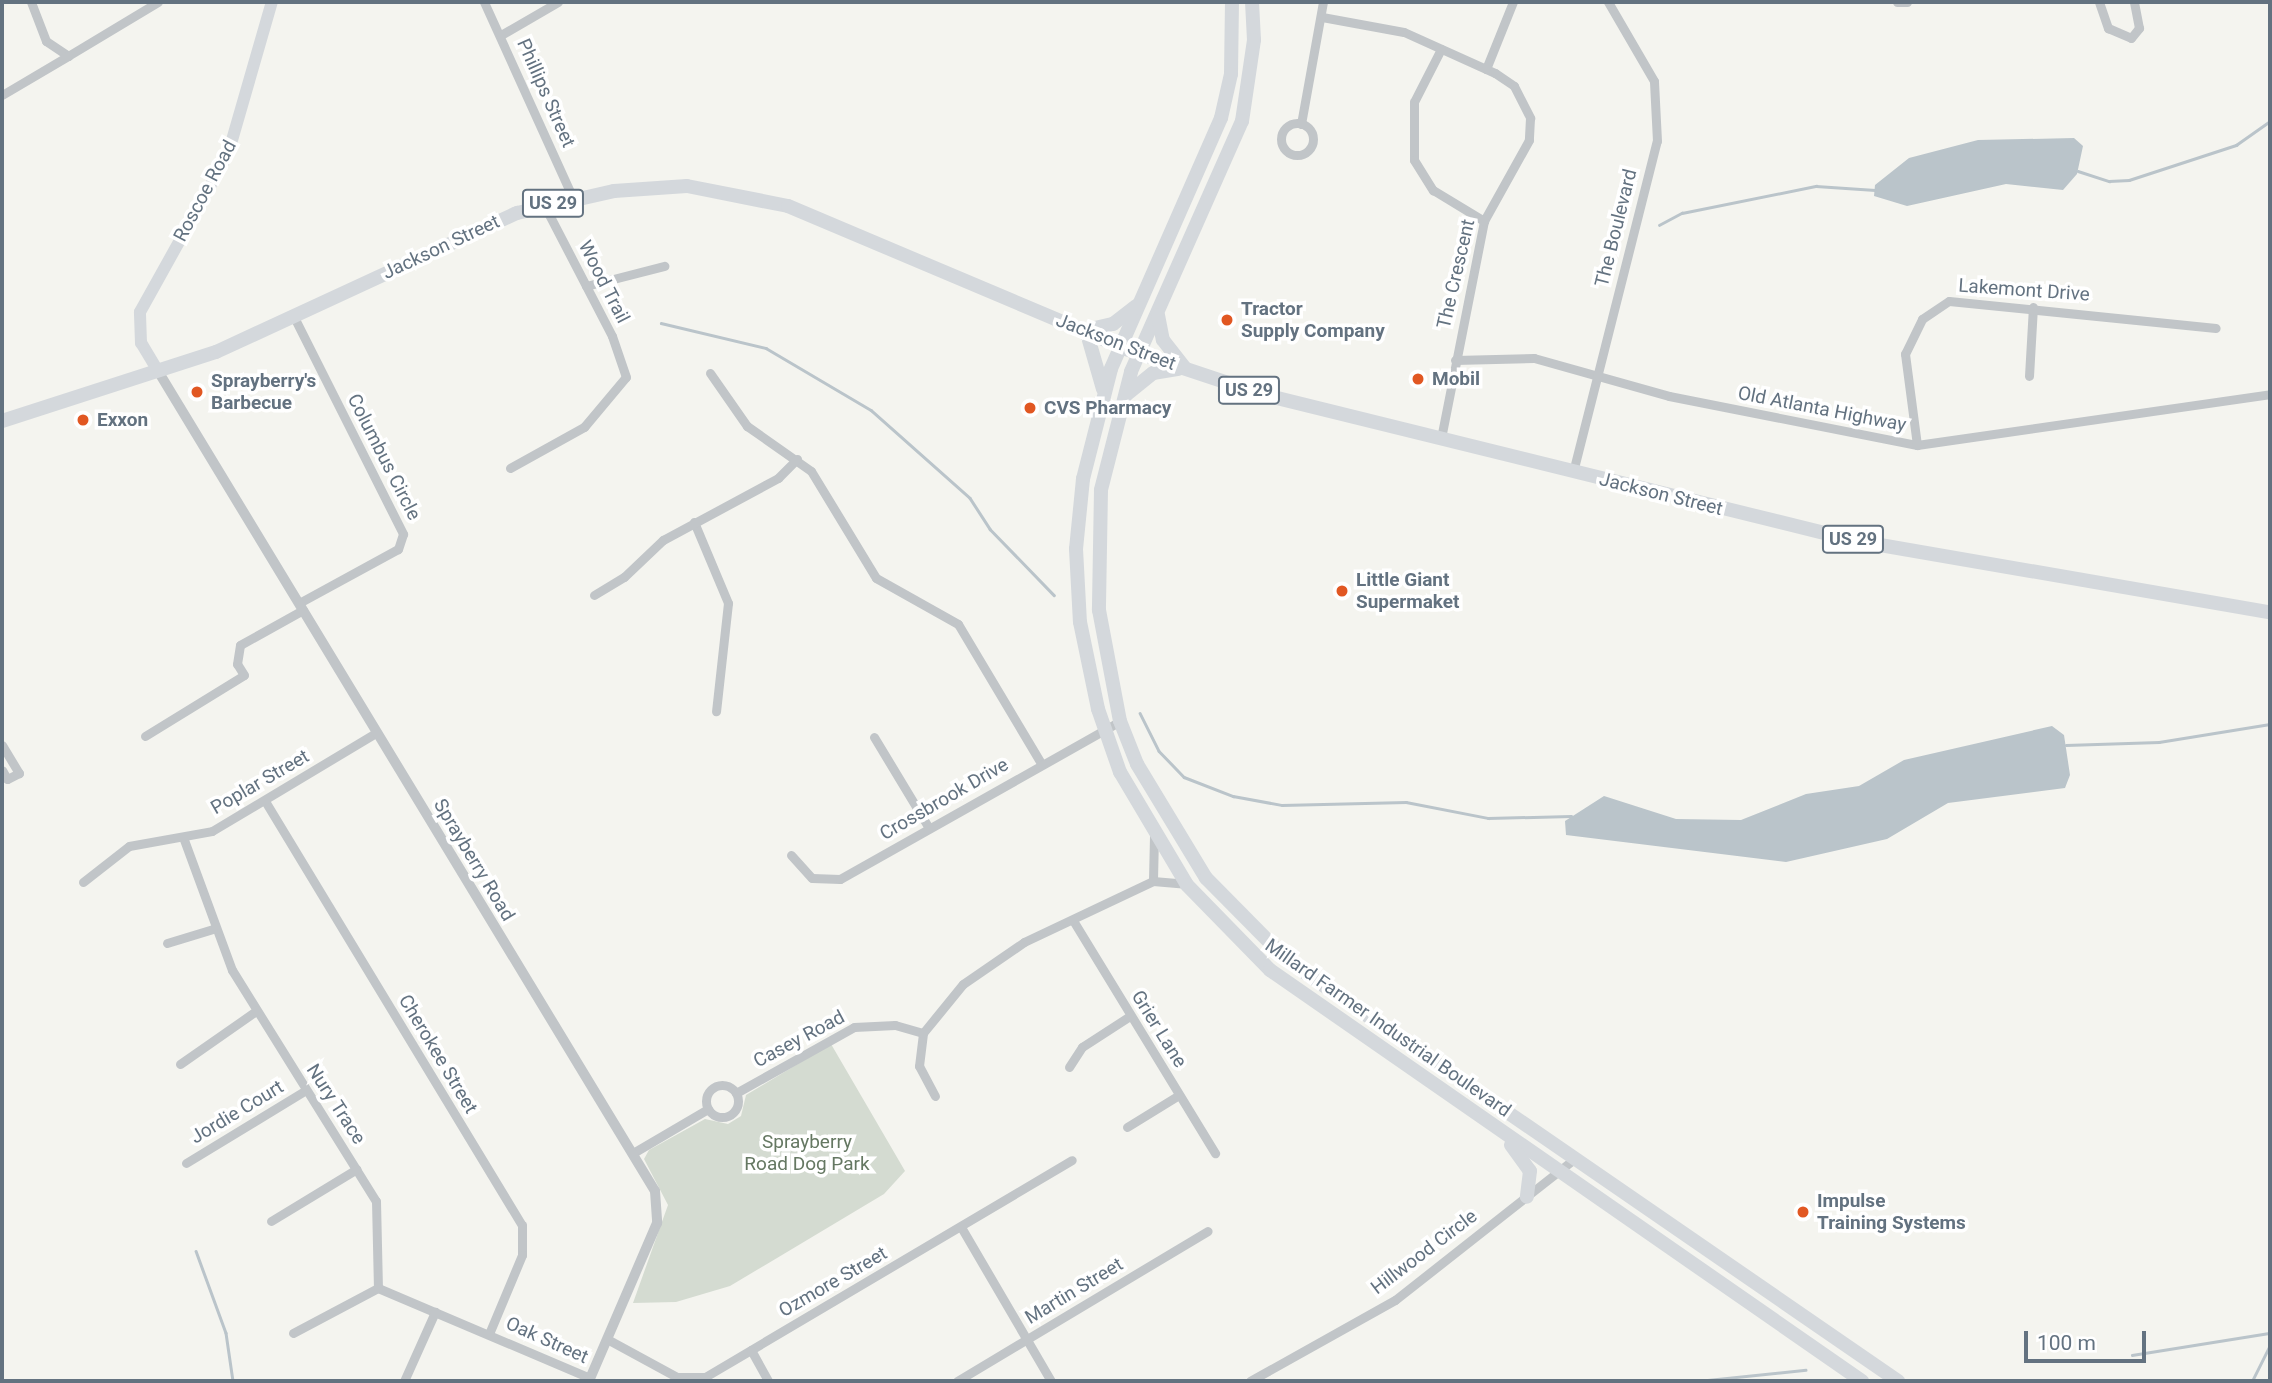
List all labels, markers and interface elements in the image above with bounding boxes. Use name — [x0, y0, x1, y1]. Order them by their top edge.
street label: Phillips Street — [512, 35, 580, 151]
street label: Roscoe Road — [169, 136, 241, 246]
street label: The Boulevard — [1590, 167, 1642, 289]
road number: US 29 — [522, 188, 584, 218]
street label: Jackson Street — [379, 210, 503, 284]
street label: The Crescent — [1432, 217, 1480, 331]
street label: Wood Trail — [573, 237, 635, 327]
street label: Lakemont Drive — [1958, 274, 2090, 306]
place label: Tractor Supply Company — [1241, 298, 1385, 342]
street label: Jackson Street — [1053, 309, 1179, 375]
marker: Tractor Supply Company — [1219, 312, 1235, 328]
place label: Mobil — [1432, 368, 1480, 390]
place label: Sprayberry's Barbecue — [211, 370, 316, 414]
marker: Mobil — [1410, 371, 1426, 387]
road number: US 29 — [1218, 376, 1280, 404]
street label: Old Atlanta Highway — [1736, 381, 1908, 437]
marker: Sprayberry's Barbecue — [189, 384, 205, 400]
street label: Columbus Circle — [342, 390, 426, 524]
place label: CVS Pharmacy — [1044, 397, 1171, 419]
marker: CVS Pharmacy — [1022, 400, 1038, 416]
place label: Exxon — [97, 409, 148, 431]
marker: Exxon — [75, 412, 91, 428]
street label: Jackson Street — [1597, 468, 1725, 520]
road number: US 29 — [1822, 524, 1884, 554]
place label: Little Giant Supermaket — [1356, 569, 1460, 613]
marker: Little Giant Supermaket — [1334, 583, 1350, 599]
street label: Poplar Street — [207, 745, 313, 819]
street label: Crossbrook Drive — [876, 753, 1012, 845]
street label: Sprayberry Road — [429, 795, 519, 925]
street label: Millard Farmer Industrial Boulevard — [1261, 934, 1515, 1122]
street label: Grier Lane — [1126, 986, 1192, 1072]
street label: Cherokee Street — [394, 991, 482, 1117]
street label: Casey Road — [750, 1006, 848, 1072]
street label: Nury Trace — [302, 1059, 370, 1149]
street label: Jordie Court — [186, 1075, 288, 1149]
park label: Sprayberry Road Dog Park — [744, 1131, 870, 1175]
place label: Impulse Training Systems — [1817, 1190, 1966, 1234]
marker: Impulse Training Systems — [1795, 1204, 1811, 1220]
street label: Hillwood Circle — [1367, 1205, 1481, 1299]
street label: Ozmore Street — [775, 1242, 891, 1322]
street label: Martin Street — [1021, 1253, 1127, 1329]
street label: Oak Street — [502, 1312, 592, 1368]
scale bar — [2027, 1316, 2150, 1360]
text: 100 m — [2037, 1331, 2096, 1355]

